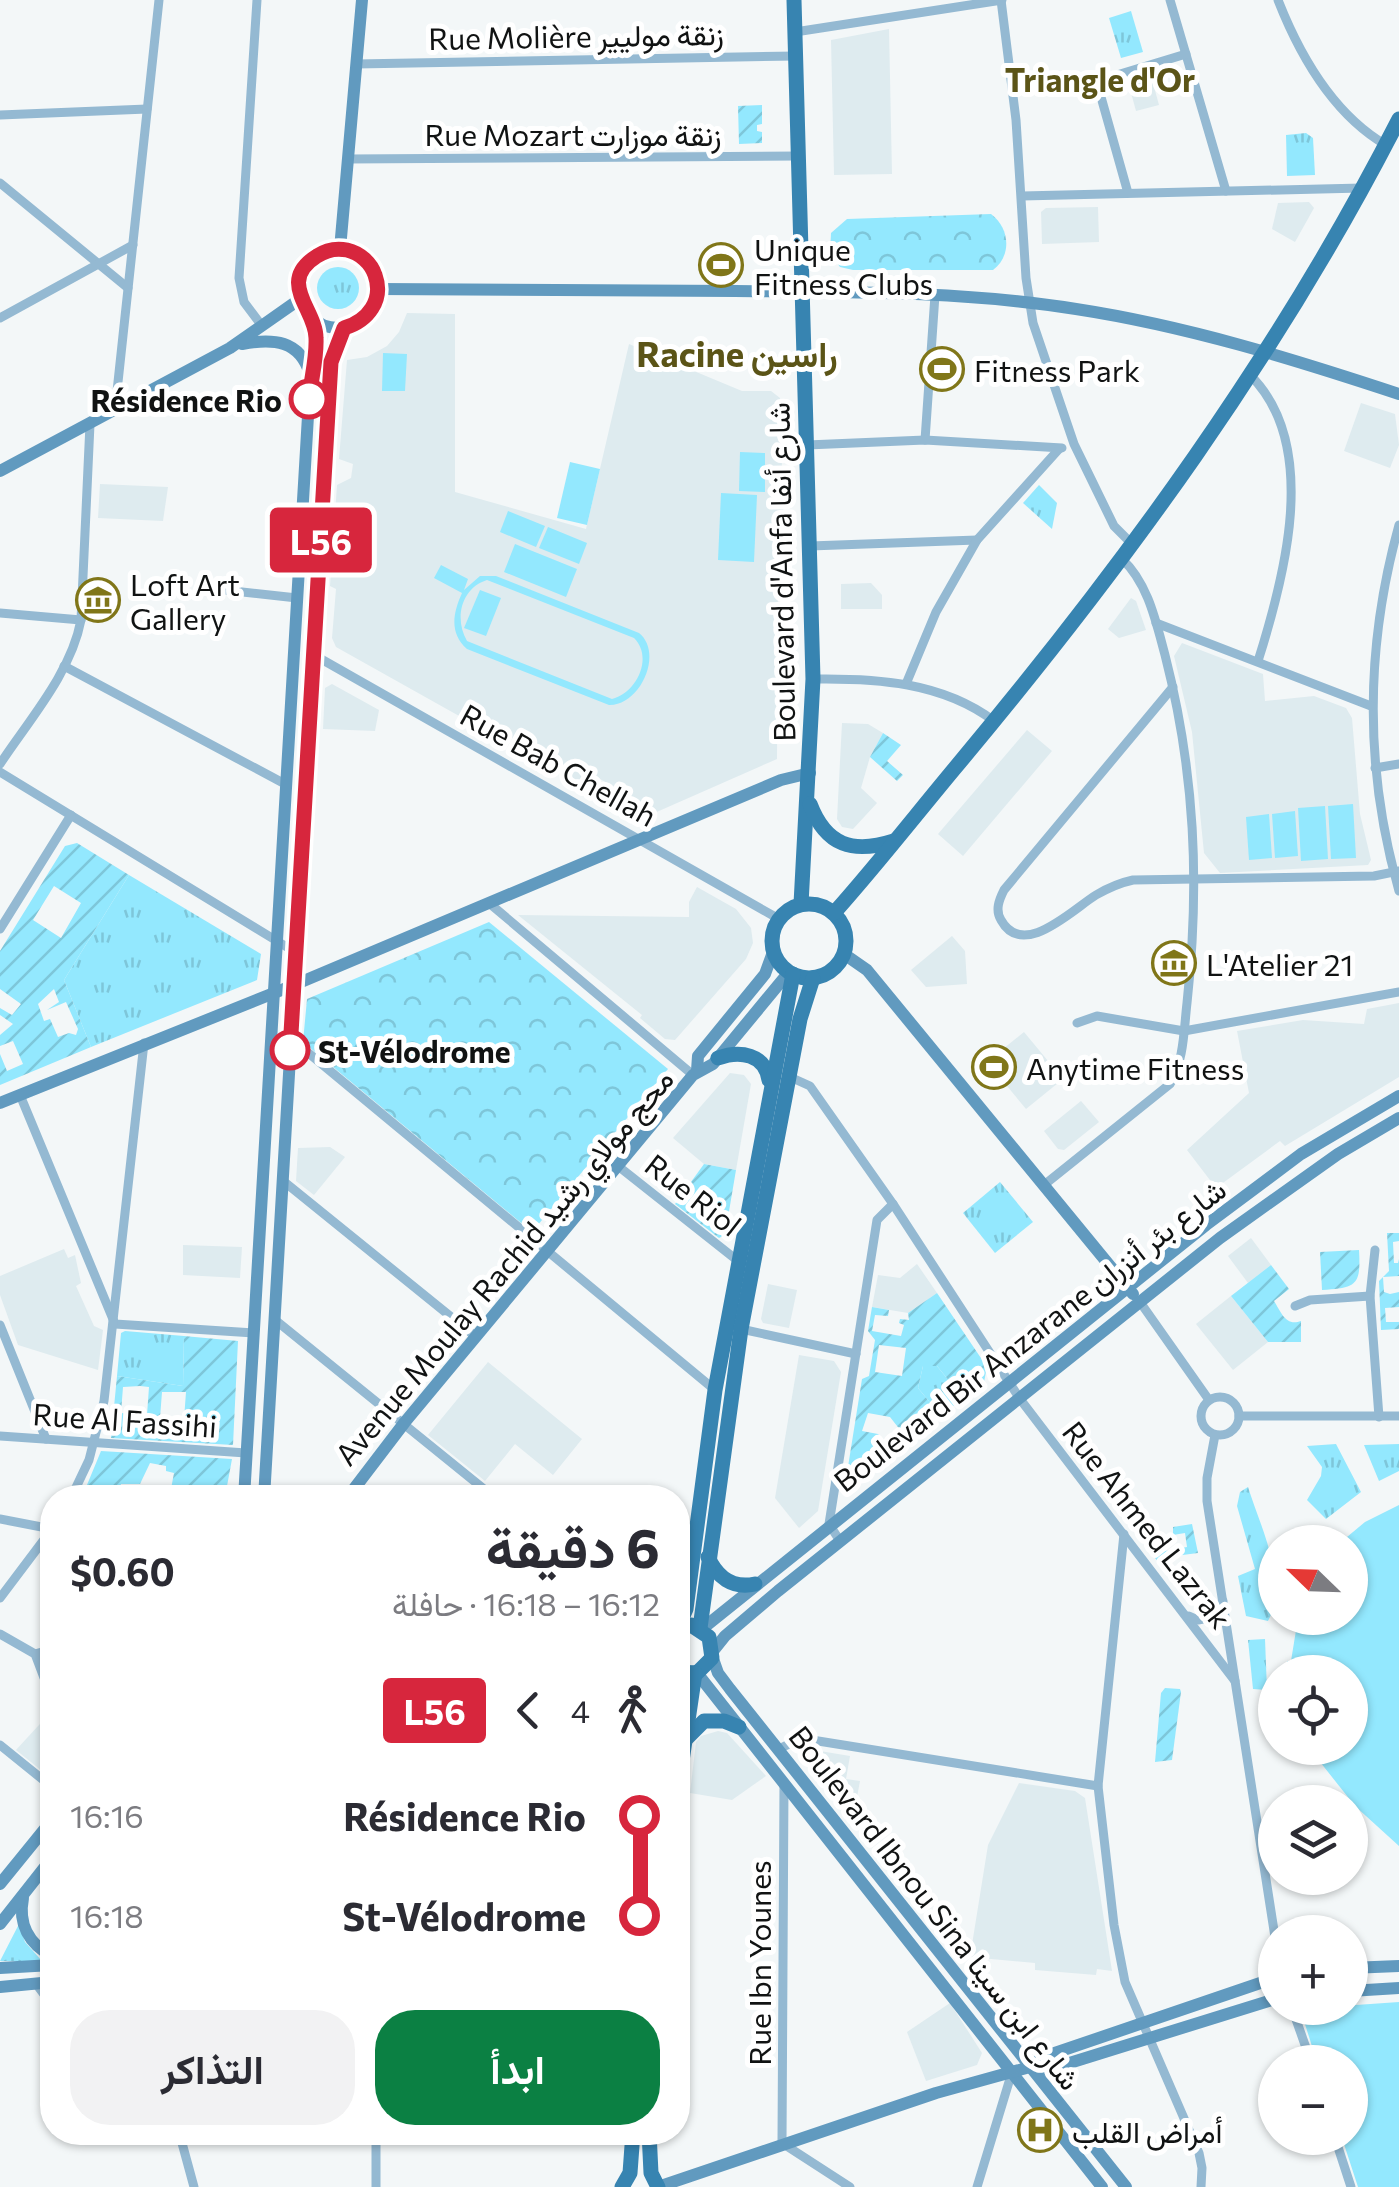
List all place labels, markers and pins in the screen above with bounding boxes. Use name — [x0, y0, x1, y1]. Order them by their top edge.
place label: Unique Fitness Clubs — [754, 230, 933, 301]
sports icon: Unique Fitness Clubs — [698, 242, 744, 288]
sports icon: Fitness Park — [919, 346, 965, 392]
place label: Fitness Park — [974, 351, 1140, 388]
marker: Résidence Rio — [290, 380, 328, 418]
place label: Résidence Rio — [90, 381, 282, 418]
place label: Loft Art Gallery — [130, 565, 240, 636]
museum icon: Loft Art Gallery — [75, 577, 121, 623]
museum icon: L'Atelier 21 — [1151, 940, 1197, 986]
place label: L'Atelier 21 — [1206, 945, 1353, 982]
marker: St-Vélodrome — [271, 1031, 309, 1069]
place label: St-Vélodrome — [318, 1032, 510, 1069]
sports icon: Anytime Fitness — [971, 1044, 1017, 1090]
place label: Anytime Fitness — [1026, 1049, 1244, 1086]
hospital icon: أمراض القلب — [1017, 2107, 1063, 2153]
place label: أمراض القلب — [1072, 2112, 1223, 2151]

